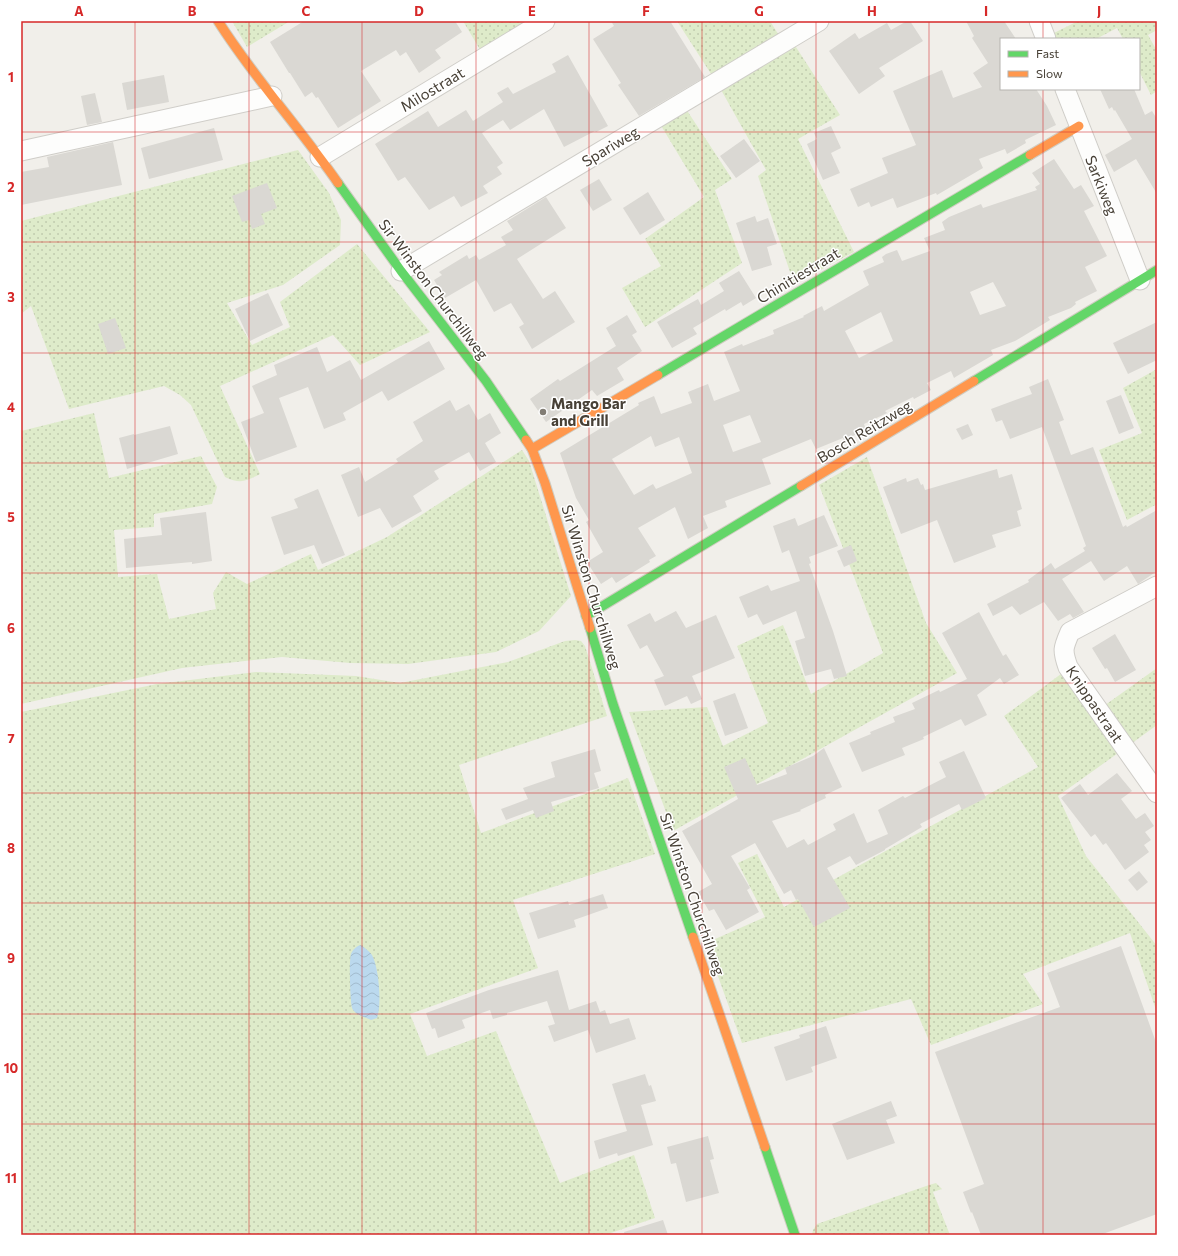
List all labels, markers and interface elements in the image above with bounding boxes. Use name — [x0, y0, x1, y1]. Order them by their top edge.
text: A — [74, 3, 84, 19]
text: B — [188, 3, 197, 19]
text: C — [302, 3, 311, 19]
text: D — [414, 3, 424, 19]
text: E — [528, 3, 536, 19]
text: F — [642, 3, 650, 19]
text: G — [754, 3, 764, 19]
text: H — [867, 3, 877, 19]
text: I — [984, 3, 988, 19]
text: J — [1097, 3, 1101, 19]
legend — [1000, 38, 1140, 90]
text: Fast — [1036, 46, 1059, 60]
street label: Milostraat — [397, 63, 467, 115]
text: Slow — [1036, 66, 1063, 80]
text: 1 — [8, 69, 14, 85]
street label: Spariweg — [578, 122, 642, 170]
street label: Sarkiweg — [1082, 153, 1122, 217]
text: 2 — [7, 179, 15, 195]
street label: Sir Winston Churchillweg — [375, 215, 493, 363]
street label: Chinitiestraat — [753, 243, 843, 307]
text: 3 — [7, 289, 15, 305]
place label: Mango Bar and Grill — [551, 394, 626, 429]
street label: Bosch Reitzweg — [814, 396, 914, 466]
text: 4 — [7, 399, 15, 415]
marker: Mango Bar and Grill — [538, 407, 548, 417]
street label: Sir Winston Churchillweg — [558, 503, 626, 671]
text: 5 — [7, 509, 15, 525]
text: 6 — [7, 620, 15, 636]
street label: Knippastraat — [1063, 662, 1127, 746]
text: 7 — [7, 730, 15, 746]
street label: Sir Winston Churchillweg — [657, 810, 729, 978]
text: 8 — [7, 840, 15, 856]
text: 9 — [7, 950, 15, 966]
text: 10 — [4, 1060, 19, 1076]
text: 11 — [5, 1170, 17, 1186]

